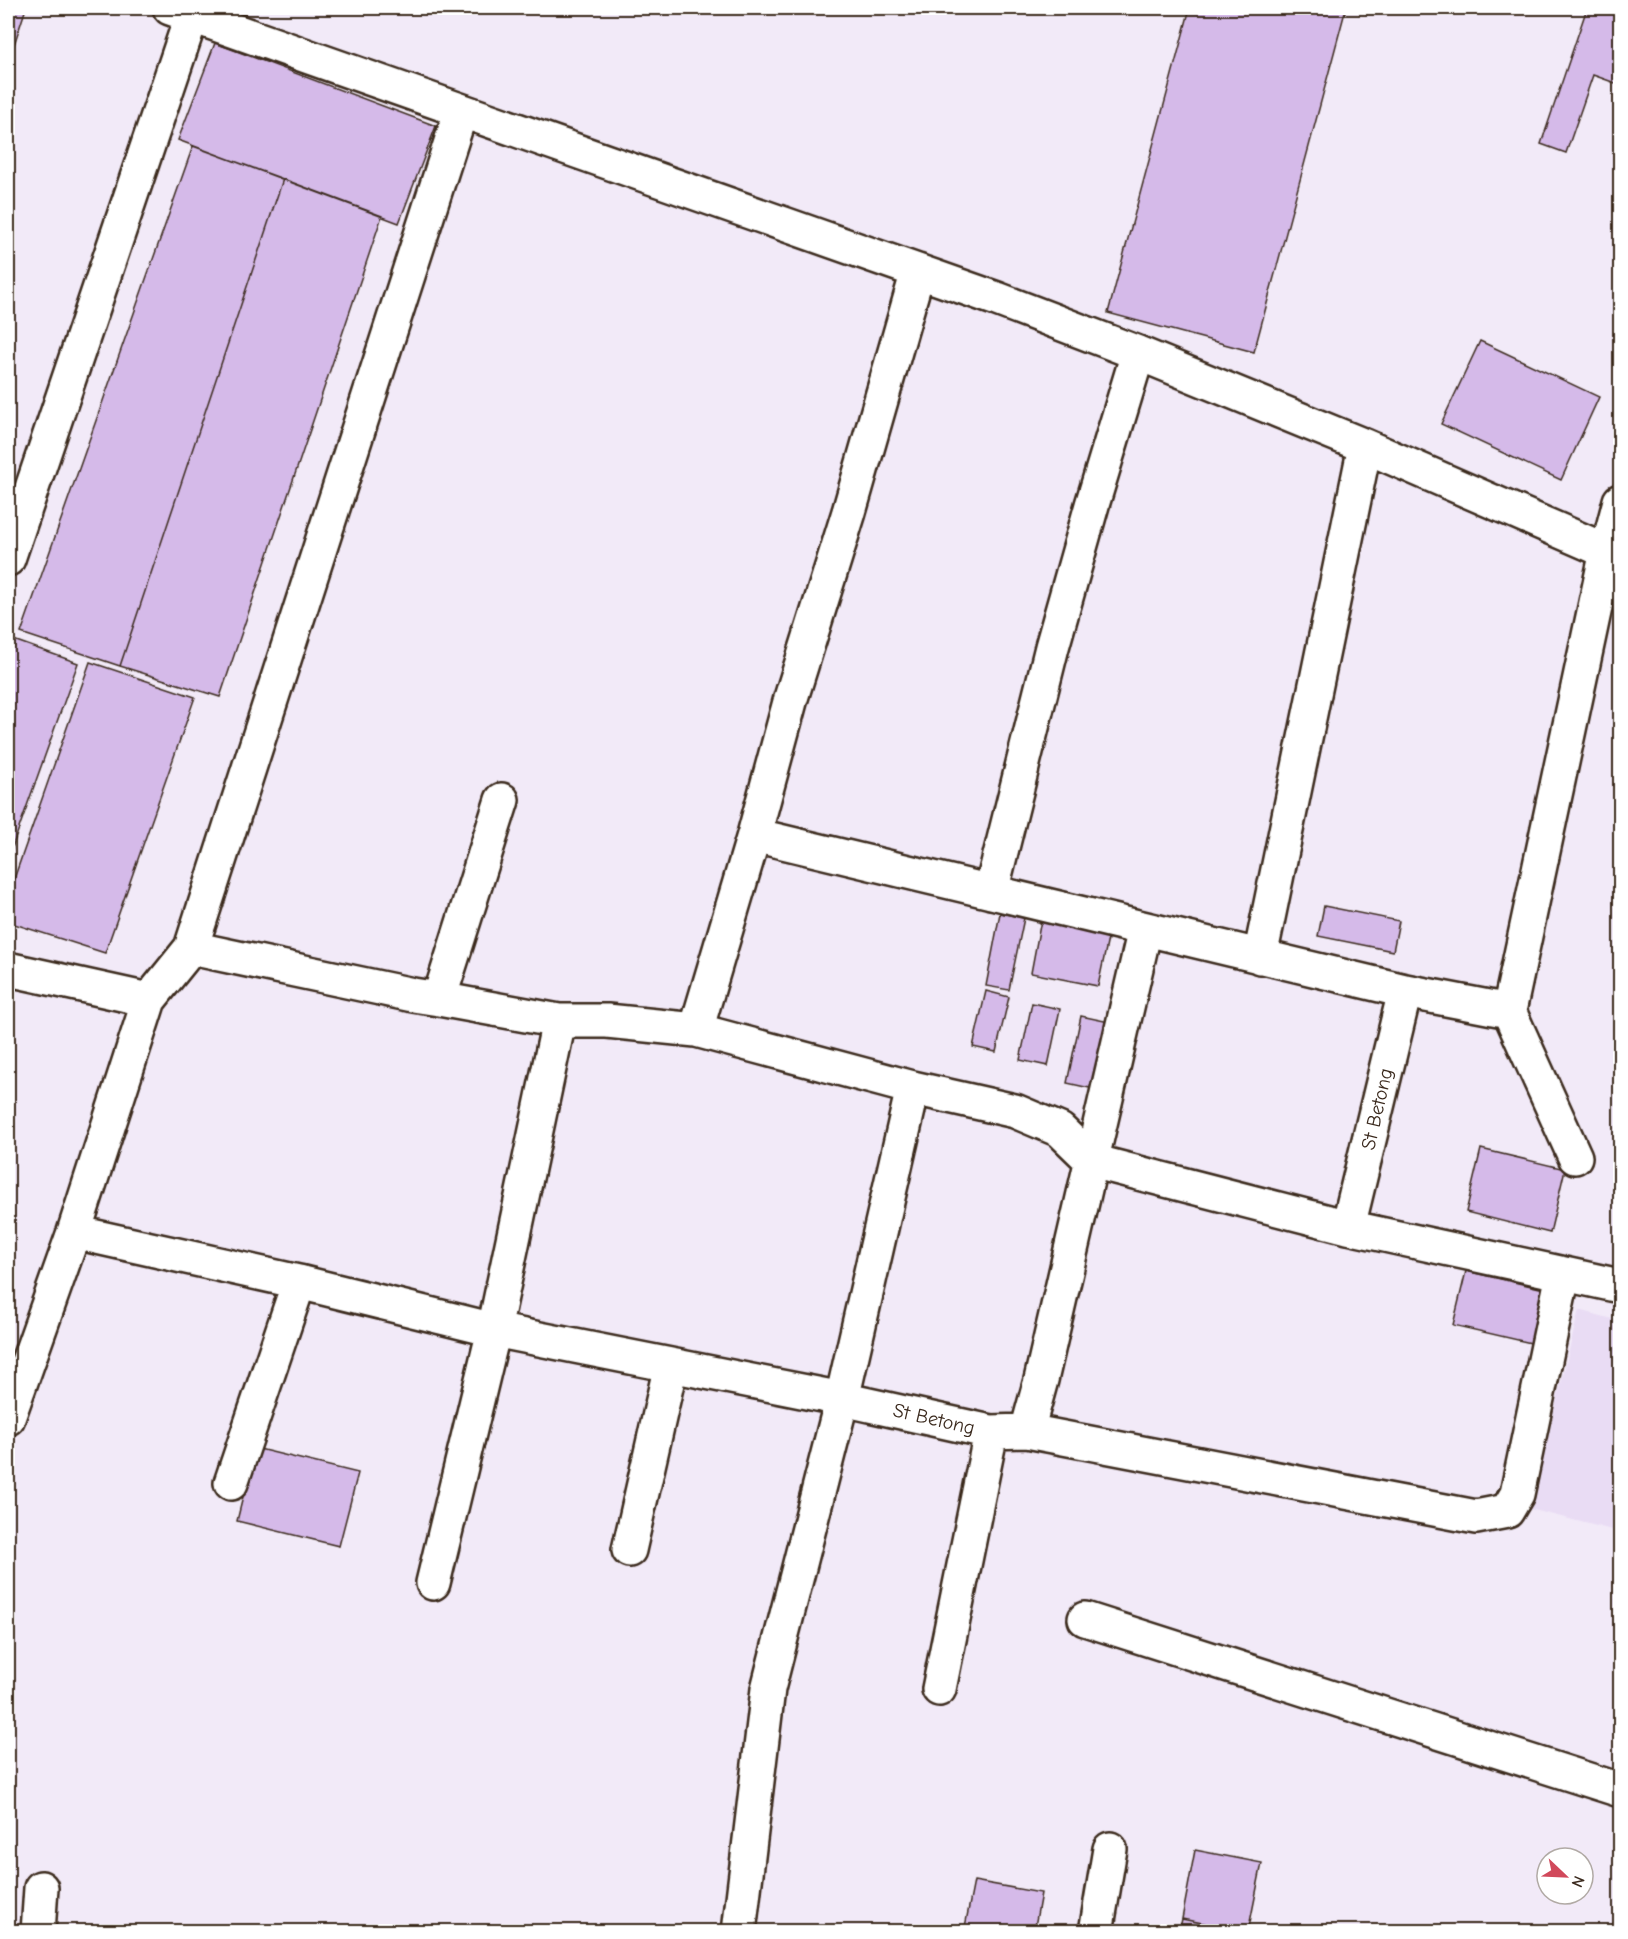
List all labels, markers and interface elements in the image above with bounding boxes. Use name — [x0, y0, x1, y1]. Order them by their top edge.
street label: St Betong — [1356, 1066, 1398, 1152]
street label: St Betong — [891, 1398, 977, 1440]
north arrow — [1535, 1846, 1595, 1906]
text: N — [1568, 1873, 1588, 1890]

